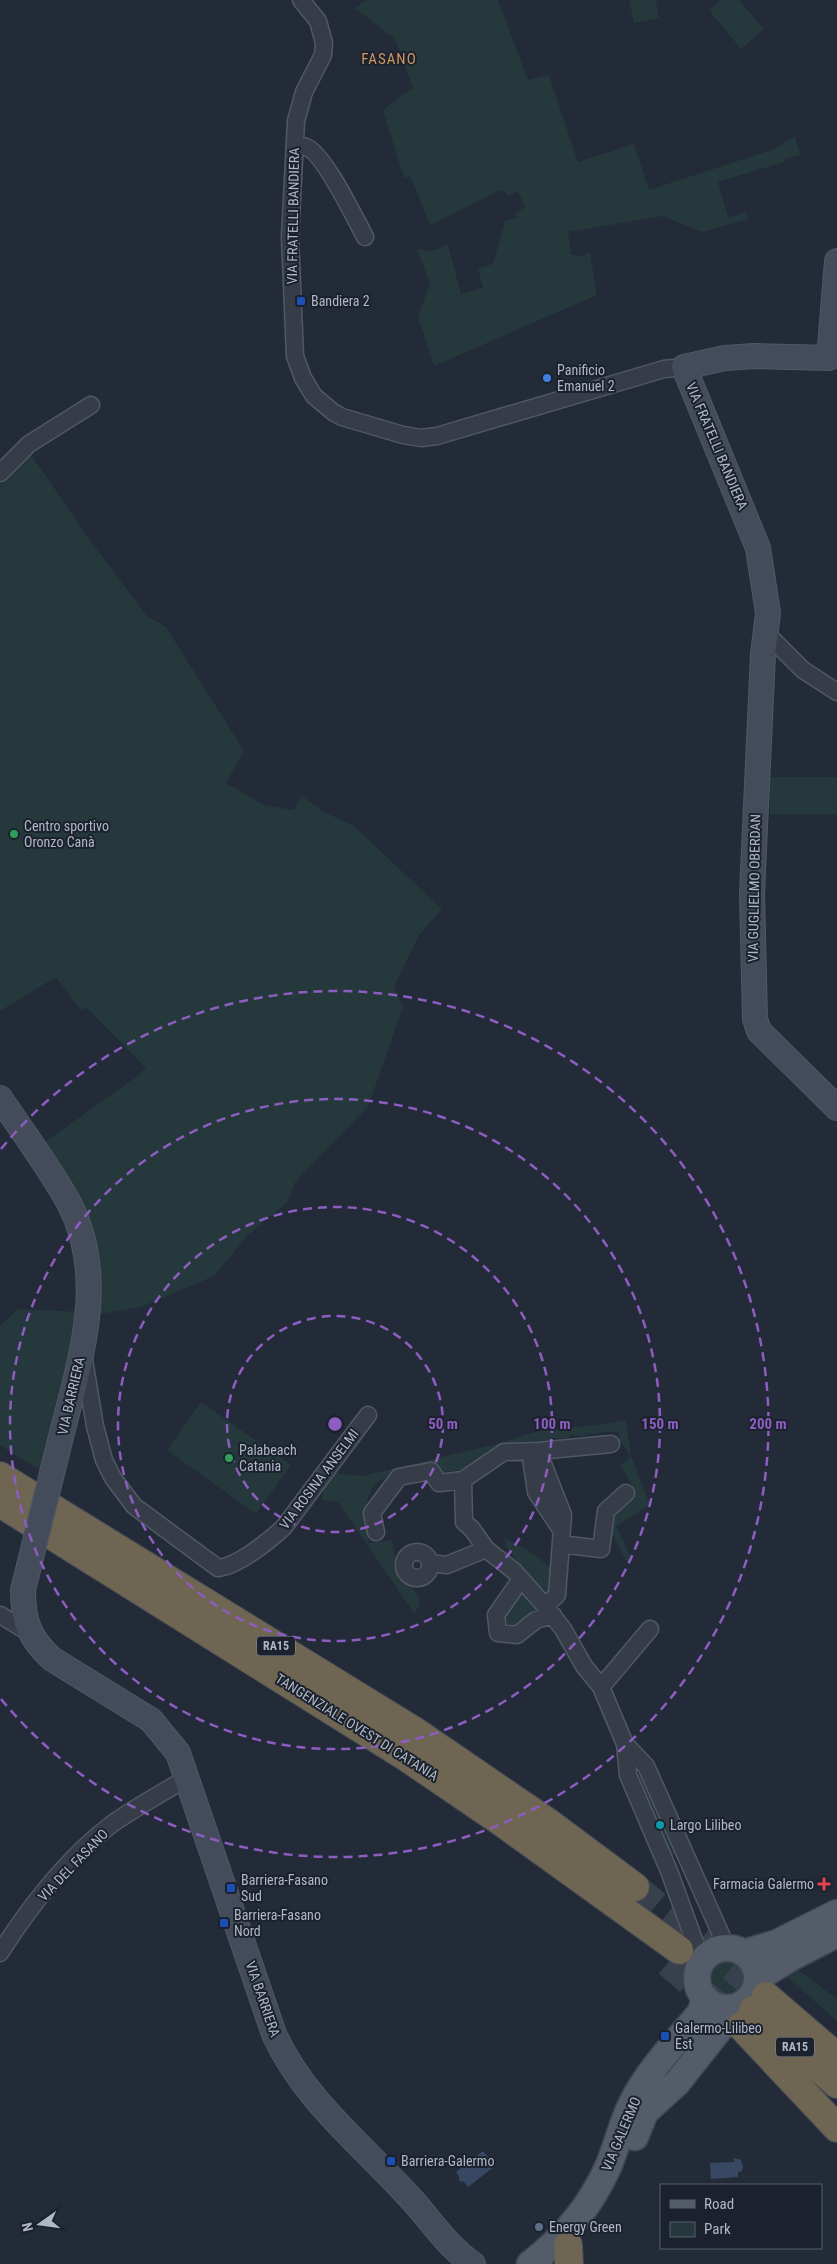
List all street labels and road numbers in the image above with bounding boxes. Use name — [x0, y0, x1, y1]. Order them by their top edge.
street label: VIA FRATELLI BANDIERA — [284, 148, 302, 284]
street label: VIA FRATELLI BANDIERA — [683, 380, 751, 512]
street label: VIA GUGLIELMO OBERDAN — [745, 814, 763, 962]
street label: VIA BARRIERA — [54, 1356, 88, 1436]
street label: VIA ROSINA ANSELMI — [276, 1426, 362, 1532]
road number: RA15 — [257, 1636, 295, 1655]
street label: TANGENZIALE OVEST DI CATANIA — [273, 1670, 441, 1784]
street label: VIA DEL FASANO — [35, 1826, 111, 1904]
street label: VIA BARRIERA — [243, 1959, 283, 2039]
road number: RA15 — [776, 2038, 814, 2056]
street label: VIA GALERMO — [598, 2094, 644, 2174]

